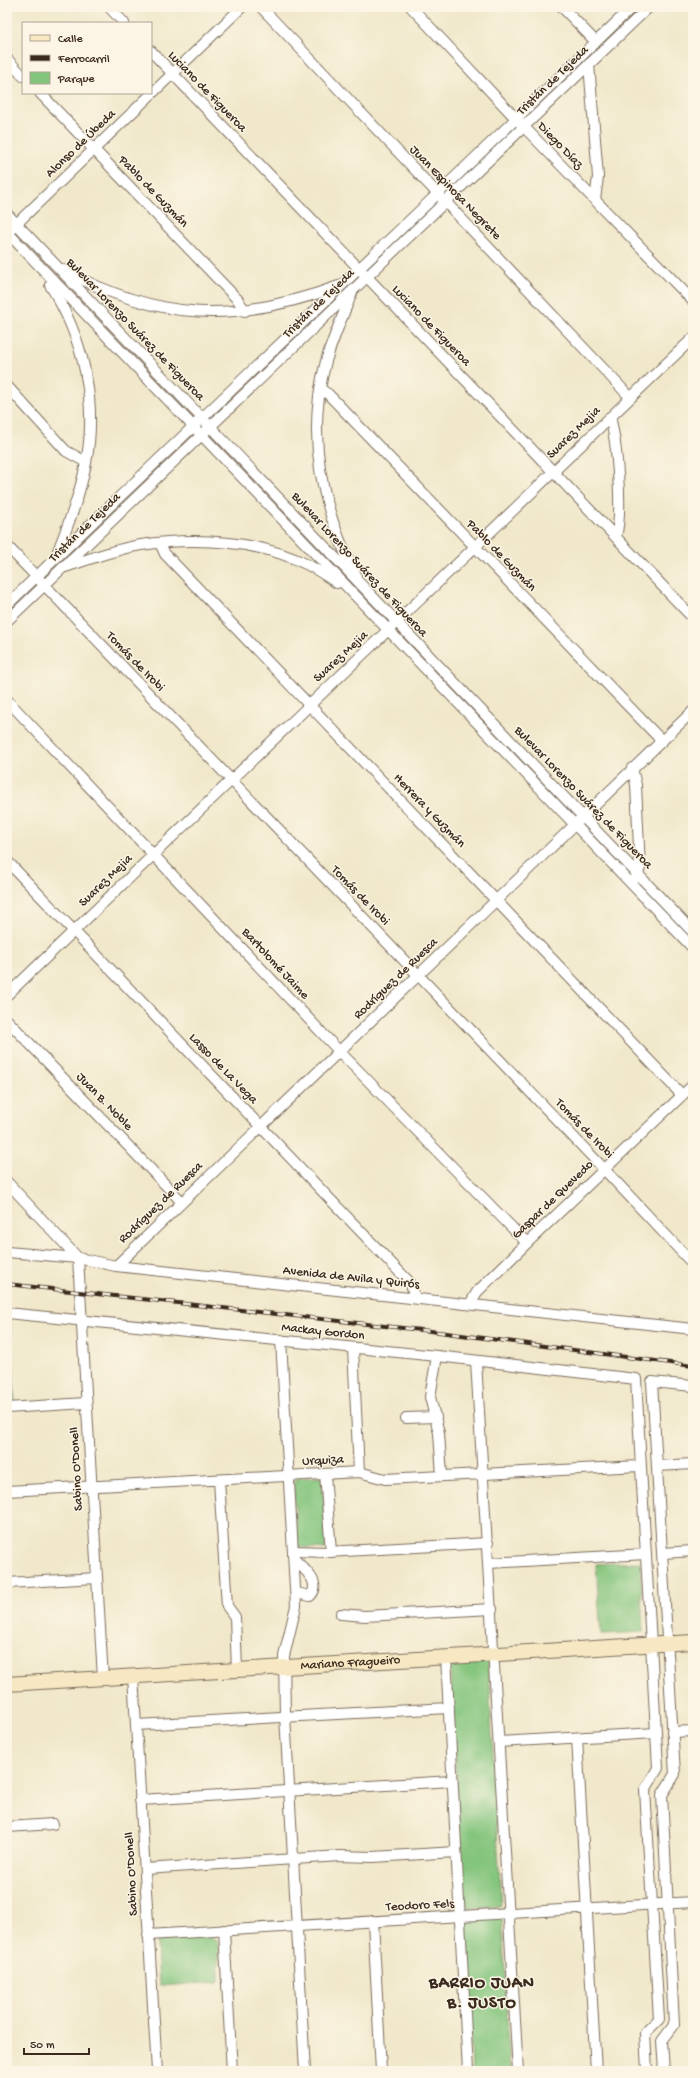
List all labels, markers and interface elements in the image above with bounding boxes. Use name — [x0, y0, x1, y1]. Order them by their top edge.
legend — [22, 22, 152, 94]
text: Calle — [58, 33, 83, 47]
street label: Tristán de Tejeda — [513, 43, 592, 120]
street label: Luciano de Figueroa — [164, 48, 250, 136]
text: Ferrocarril — [57, 53, 110, 67]
text: Parque — [57, 73, 95, 87]
street label: Alonso de Úbeda — [43, 106, 120, 181]
street label: Diego Díaz — [533, 119, 587, 174]
street label: Juan Espinosa Negrete — [406, 143, 504, 244]
street label: Pablo de Guzmán — [114, 152, 192, 232]
street label: Bulevar Lorenzo Suárez de Figueroa — [62, 255, 208, 405]
street label: Tristán de Tejeda — [279, 266, 358, 343]
street label: Luciano de Figueroa — [388, 282, 474, 370]
street label: Suarez Mejia — [544, 403, 605, 462]
street label: Bulevar Lorenzo Suárez de Figueroa — [287, 489, 431, 641]
street label: Tristán de Tejeda — [45, 490, 124, 567]
street label: Pablo de Guzmán — [462, 516, 540, 596]
street label: Suarez Mejia — [311, 627, 372, 686]
street label: Tomás de Irobi — [102, 628, 167, 695]
street label: Bulevar Lorenzo Suárez de Figueroa — [510, 723, 656, 873]
street label: Herrera y Guzmán — [390, 771, 469, 852]
street label: Suarez Mejia — [76, 851, 137, 910]
street label: Tomás de Irobi — [327, 862, 392, 929]
street label: Bartolomé Jaime — [237, 925, 312, 1003]
street label: Rodríguez de Ruesca — [351, 934, 442, 1023]
street label: Lasso de La Vega — [186, 1031, 261, 1108]
street label: Juan B. Noble — [73, 1070, 136, 1134]
street label: Tomás de Irobi — [551, 1095, 616, 1162]
street label: Gaspar de Quevedo — [509, 1157, 597, 1243]
street label: Rodríguez de Ruesca — [116, 1158, 207, 1247]
street label: Avenida de Avila y Quirós — [282, 1263, 421, 1293]
street label: Mackay Gordon — [281, 1320, 366, 1344]
street label: Sabino O'Donell — [67, 1427, 87, 1511]
street label: Urquiza — [302, 1452, 345, 1470]
street label: Mariano Fragueiro — [300, 1652, 401, 1674]
street label: Sabino O'Donell — [122, 1832, 142, 1916]
street label: Teodoro Fels — [385, 1897, 456, 1915]
district label: BARRIO JUAN B. JUSTO — [428, 1974, 535, 2014]
scale bar — [24, 2030, 89, 2056]
text: 50 m — [30, 2039, 55, 2053]

